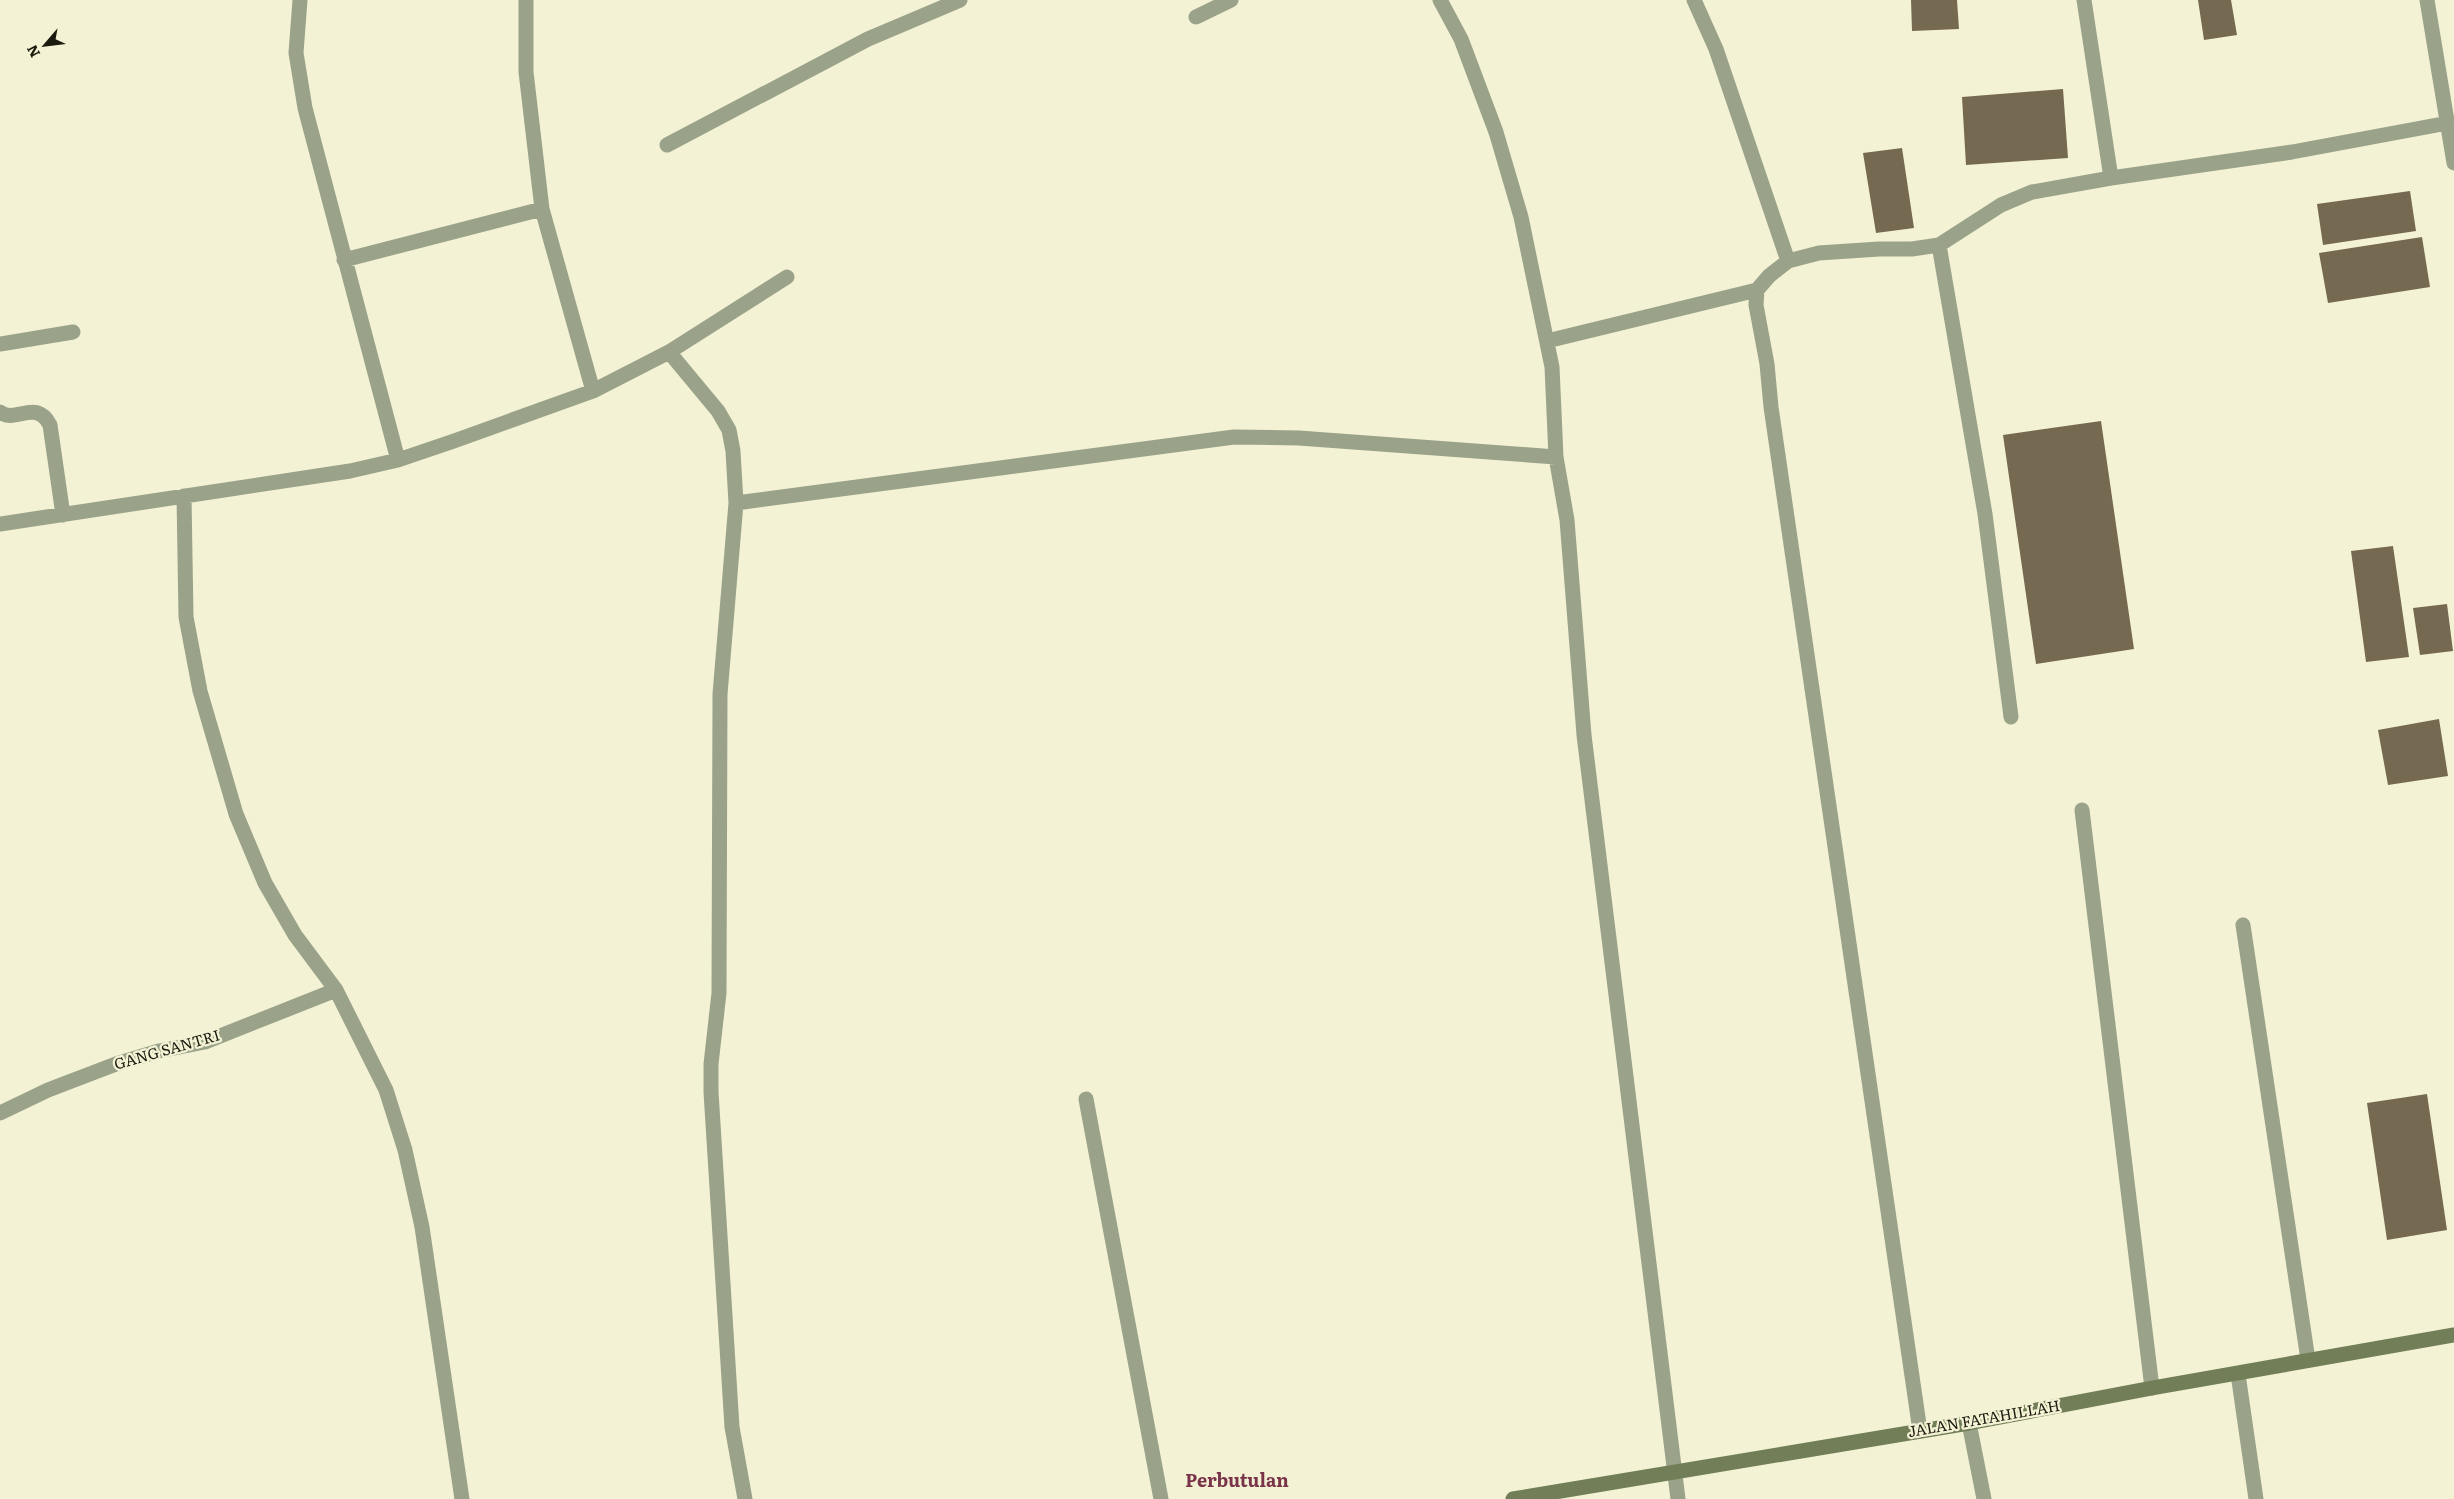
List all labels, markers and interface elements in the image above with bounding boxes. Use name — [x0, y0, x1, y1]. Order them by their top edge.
north arrow — [20, 20, 70, 70]
text: N — [21, 41, 44, 61]
street label: GANG SANTRI — [111, 1022, 222, 1075]
street label: JALAN FATAHILLAH — [1906, 1393, 2062, 1442]
district label: Perbutulan — [1185, 1466, 1289, 1493]

